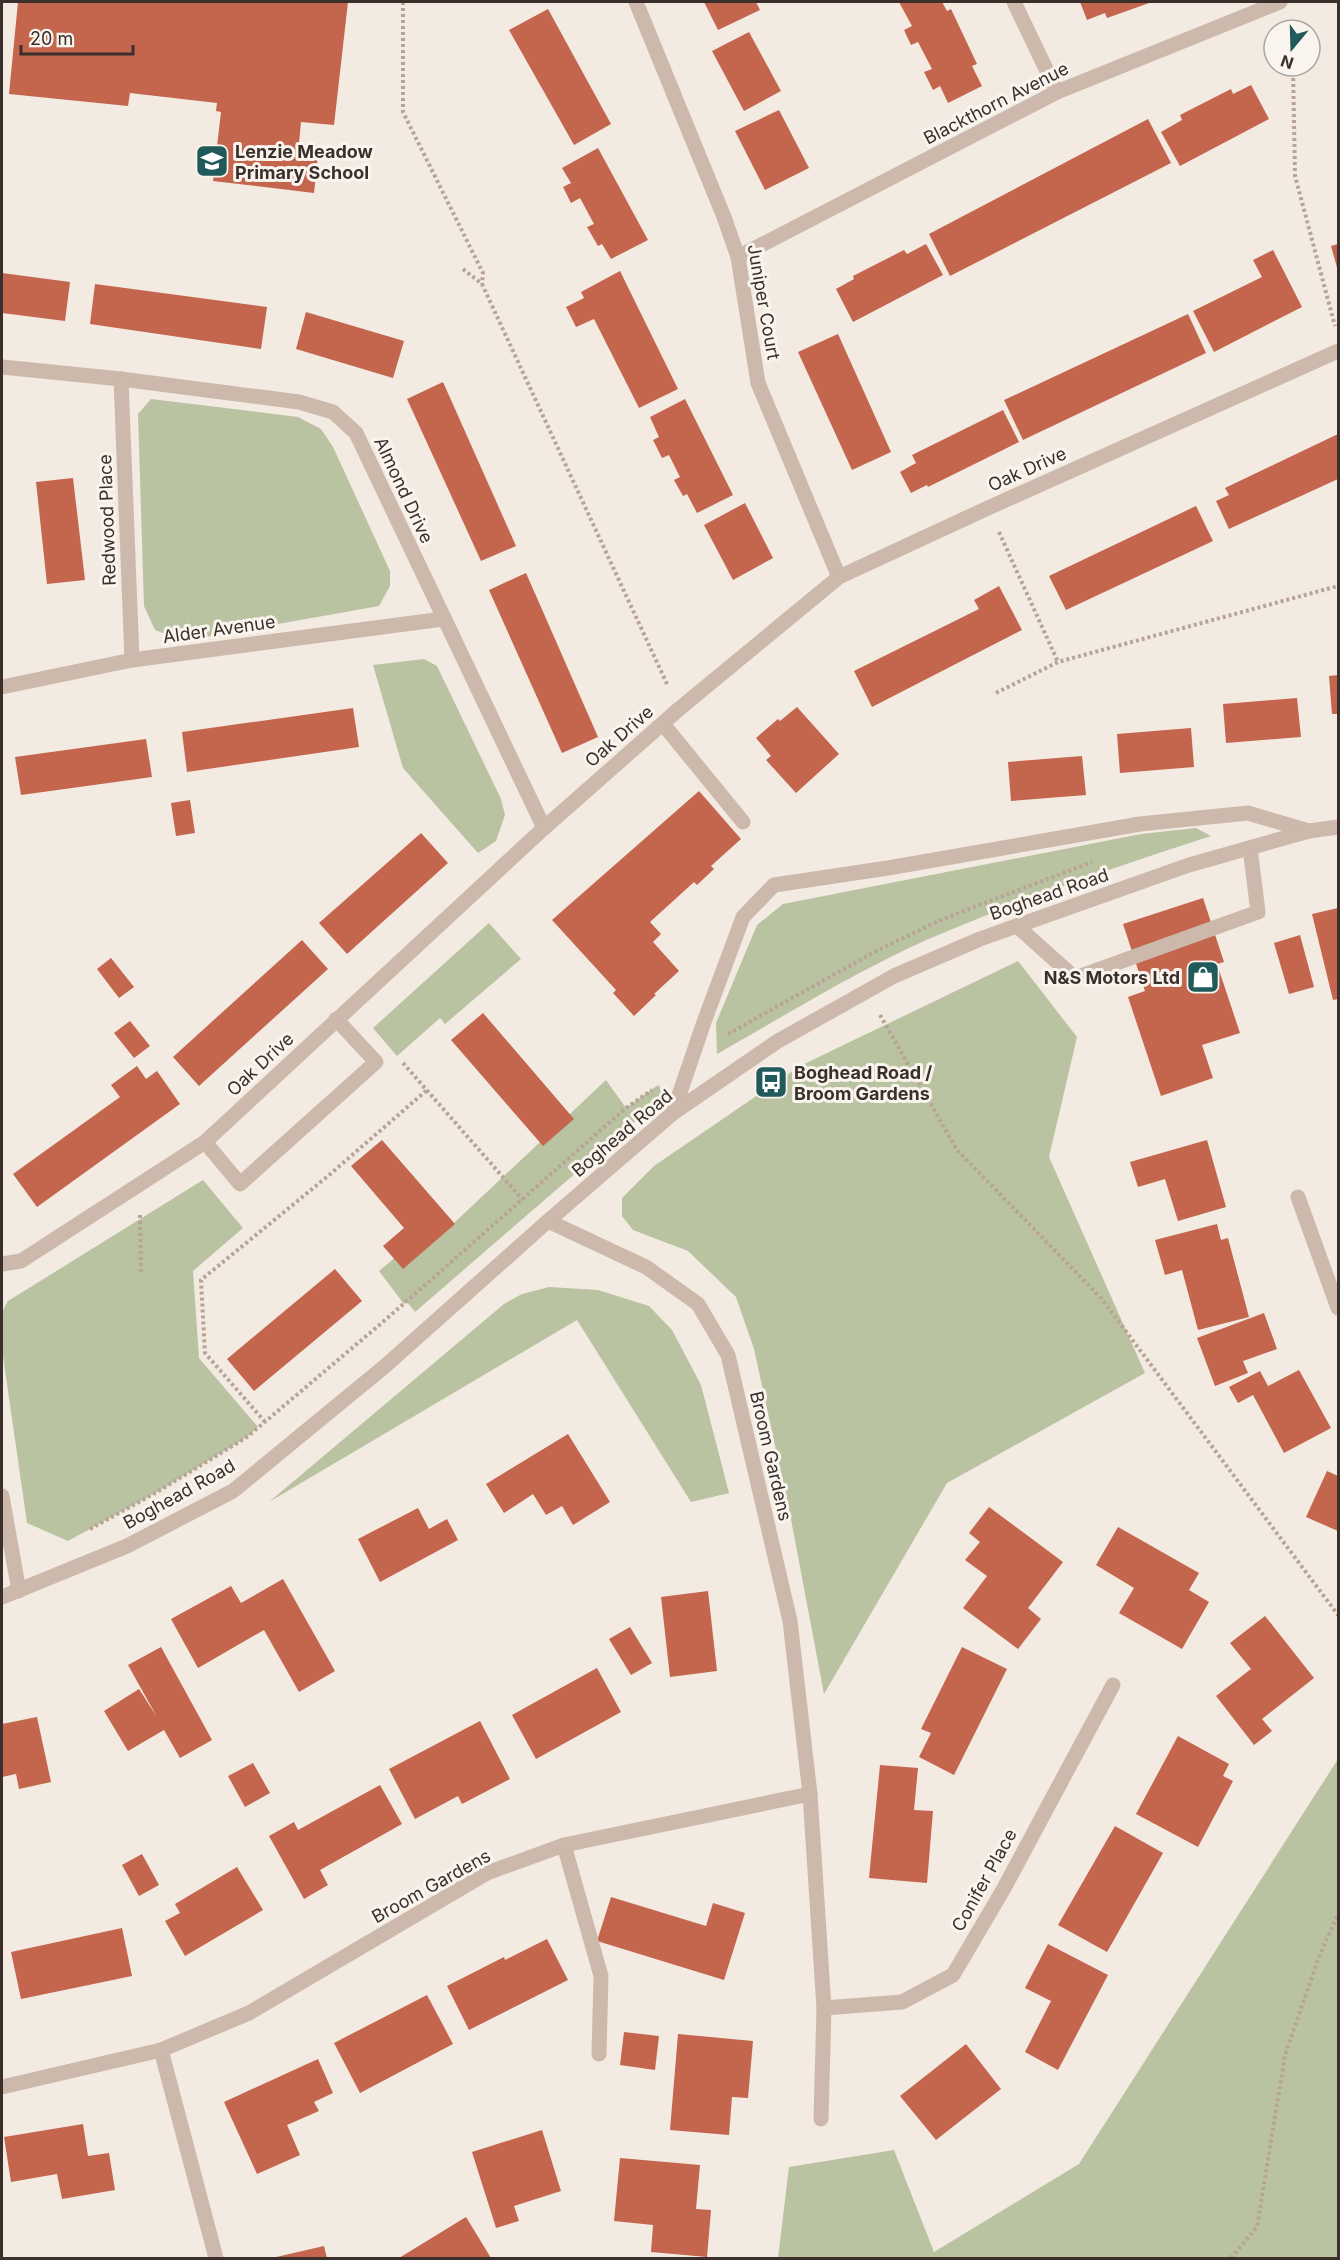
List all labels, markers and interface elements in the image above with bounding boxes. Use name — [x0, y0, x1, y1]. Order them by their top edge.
scale bar — [21, 18, 134, 56]
north arrow — [1262, 18, 1322, 78]
text: 20 m — [30, 28, 73, 49]
text: N — [1278, 51, 1296, 74]
street label: Blackthorn Avenue — [920, 57, 1072, 149]
place label: Lenzie Meadow Primary School — [235, 141, 374, 183]
school or university icon: Lenzie Meadow Primary School — [194, 143, 230, 179]
street label: Juniper Court — [744, 243, 784, 361]
street label: Almond Drive — [370, 434, 438, 546]
street label: Oak Drive — [985, 442, 1069, 496]
street label: Redwood Place — [94, 454, 120, 586]
street label: Alder Avenue — [161, 611, 277, 647]
street label: Oak Drive — [581, 701, 657, 771]
street label: Boghead Road — [987, 864, 1111, 924]
shop icon: N&S Motors Ltd — [1185, 959, 1221, 995]
place label: N&S Motors Ltd — [1044, 967, 1180, 988]
street label: Oak Drive — [222, 1028, 298, 1100]
place label: Boghead Road / Broom Gardens — [794, 1062, 932, 1104]
bus stop icon: Boghead Road / Broom Gardens — [753, 1064, 789, 1100]
street label: Boghead Road — [568, 1085, 676, 1181]
street label: Broom Gardens — [746, 1389, 796, 1523]
street label: Boghead Road — [119, 1455, 239, 1533]
street label: Conifer Place — [947, 1825, 1021, 1935]
street label: Broom Gardens — [368, 1845, 494, 1927]

